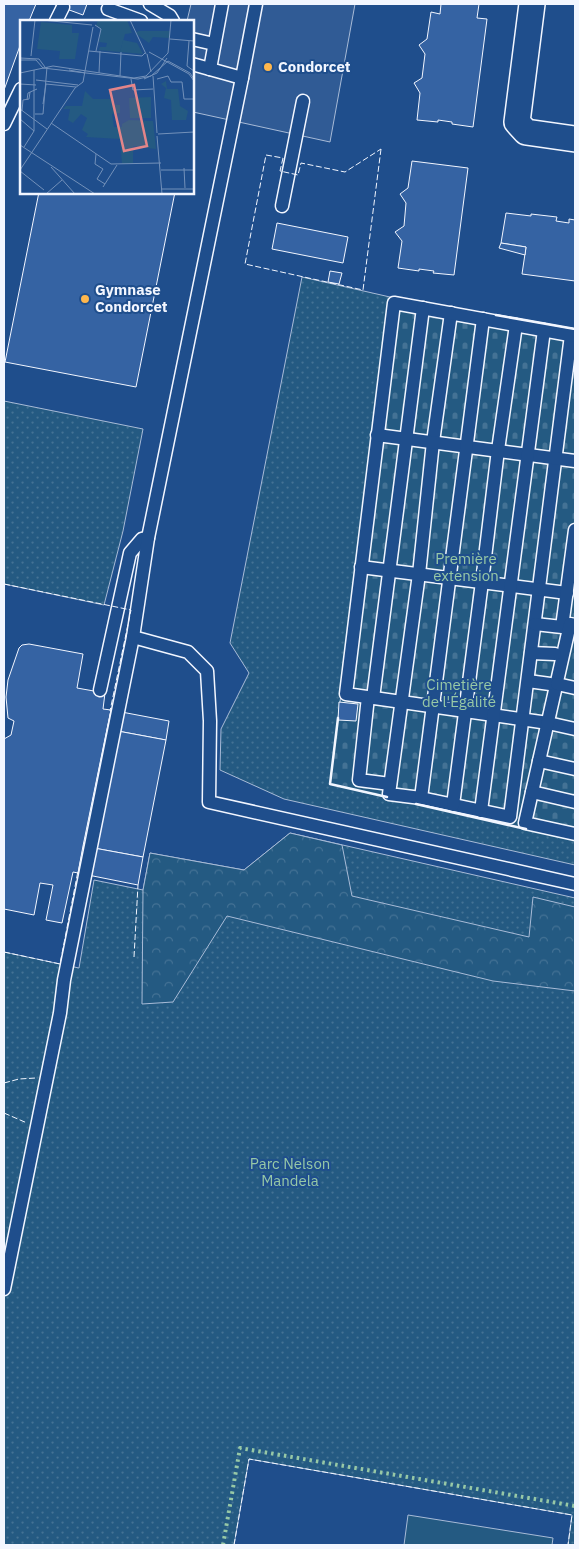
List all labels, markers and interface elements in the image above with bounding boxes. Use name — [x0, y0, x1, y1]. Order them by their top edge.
inset map — [20, 20, 194, 194]
place label: Condorcet — [278, 57, 351, 76]
marker: Condorcet — [262, 61, 274, 73]
place label: Gymnase Condorcet — [95, 280, 168, 316]
marker: Gymnase Condorcet — [79, 293, 91, 305]
park label: Première extension — [433, 549, 499, 585]
park label: Cimetière de l'Égalité — [422, 675, 496, 711]
park label: Parc Nelson Mandela — [250, 1154, 330, 1190]

